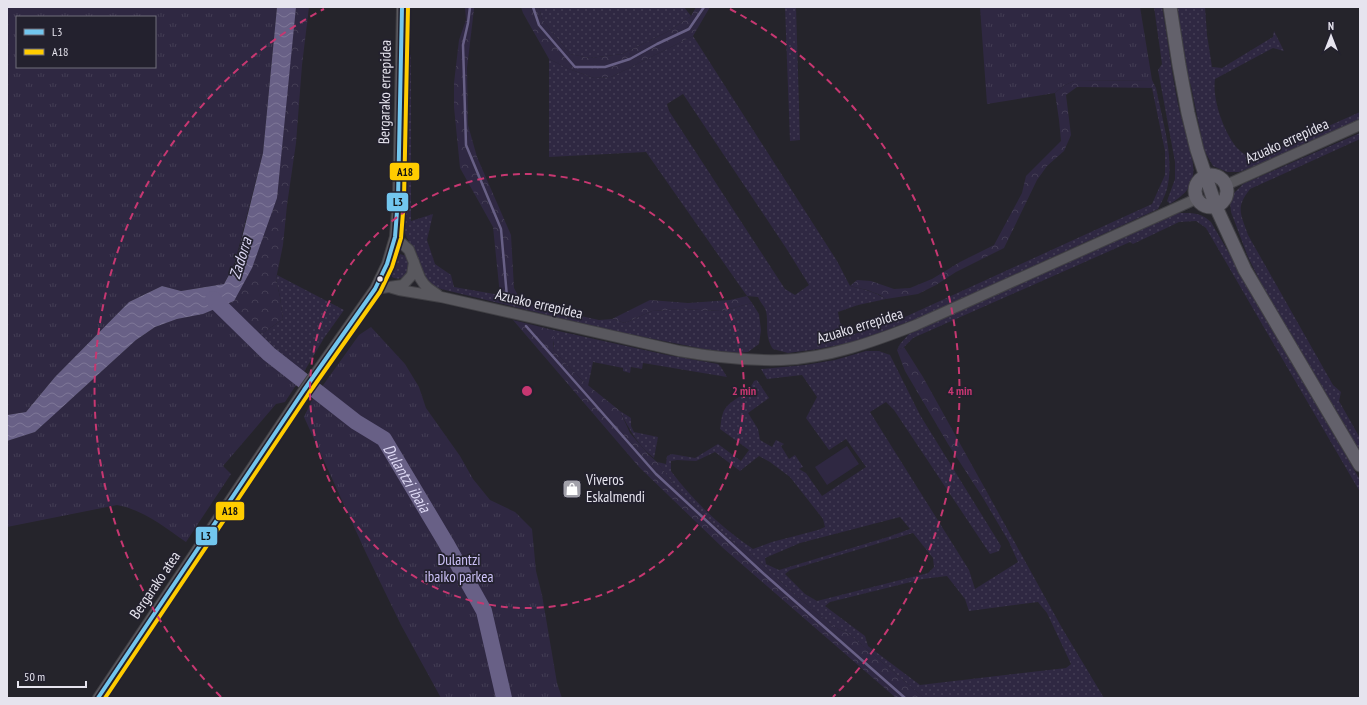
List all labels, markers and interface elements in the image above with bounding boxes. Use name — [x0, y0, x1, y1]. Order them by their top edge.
legend — [16, 16, 156, 68]
north arrow — [1311, 16, 1351, 56]
text: N — [1328, 19, 1334, 33]
text: L3 — [52, 24, 62, 39]
street label: Bergarako errepidea — [374, 40, 395, 144]
text: A18 — [52, 44, 68, 59]
street label: Azuako errepidea — [1242, 114, 1331, 167]
line badge: A18 — [389, 162, 420, 181]
text: A18 — [396, 165, 413, 179]
line badge: L3 — [386, 192, 409, 212]
text: L3 — [393, 195, 403, 209]
water label: Zadorra — [224, 233, 256, 281]
unlabelled marker — [375, 274, 385, 284]
street label: Azuako errepidea — [494, 284, 585, 323]
street label: Azuako errepidea — [814, 303, 905, 348]
text: 2 min — [732, 383, 756, 398]
text: 4 min — [948, 383, 972, 398]
centre of rings — [520, 384, 534, 398]
water label: Dulantzi ibaia — [379, 440, 436, 517]
place label: Viveros Eskalmendi — [585, 470, 645, 506]
shop icon: Viveros Eskalmendi — [561, 478, 583, 500]
line badge: A18 — [215, 501, 245, 521]
text: A18 — [221, 504, 238, 518]
line badge: L3 — [195, 526, 218, 546]
text: L3 — [201, 529, 211, 543]
street label: Bergarako atea — [125, 547, 184, 622]
park label: Dulantzi ibaiko parkea — [425, 550, 493, 586]
scale bar — [18, 663, 86, 689]
text: 50 m — [24, 669, 45, 684]

